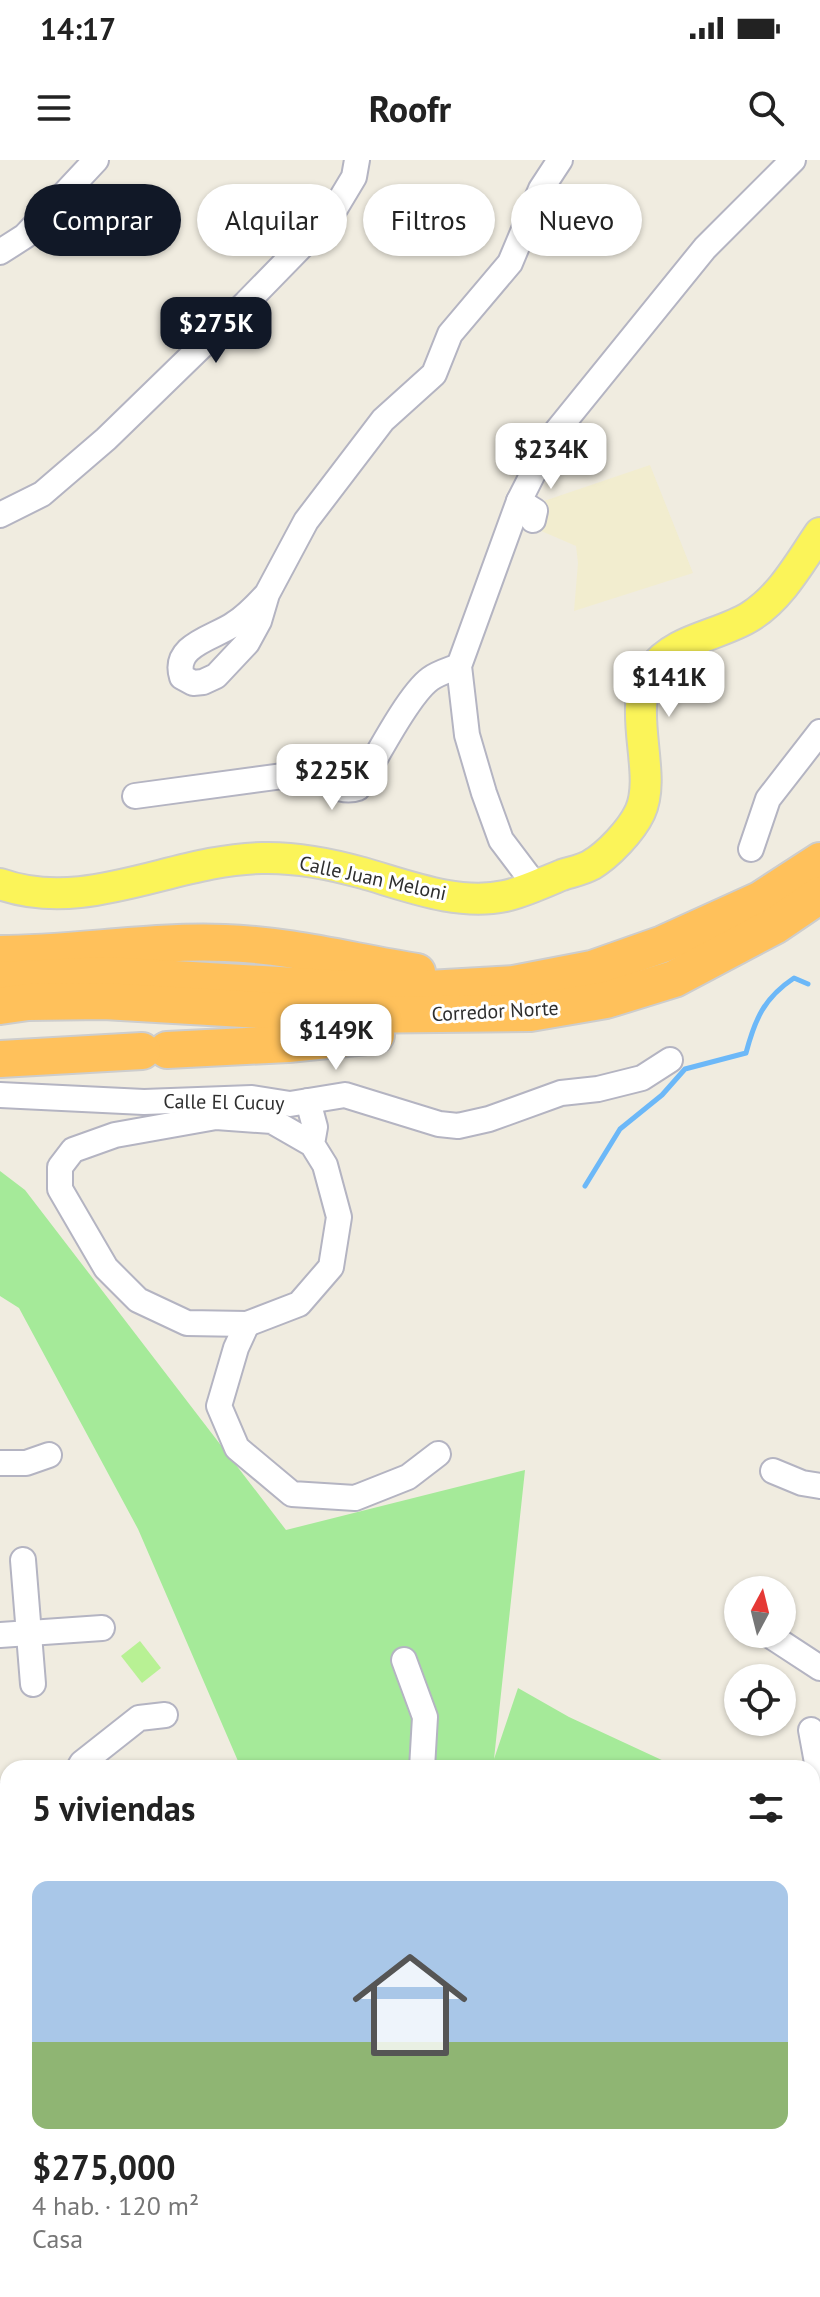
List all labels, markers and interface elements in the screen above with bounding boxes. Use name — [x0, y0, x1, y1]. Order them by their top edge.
text: 14:17 — [40, 9, 116, 48]
text: Roofr — [369, 85, 451, 132]
icon: menu — [32, 86, 76, 130]
icon: search — [744, 86, 788, 130]
chip: Comprar — [24, 184, 181, 256]
chip: Alquilar — [197, 184, 347, 256]
chip: Filtros — [363, 184, 495, 256]
chip: Nuevo — [511, 184, 642, 256]
pin: $275K — [160, 297, 272, 365]
text: $275K — [178, 306, 254, 339]
pin: $234K — [495, 423, 607, 491]
text: $234K — [513, 432, 589, 465]
pin: $141K — [613, 651, 725, 719]
text: $141K — [631, 660, 707, 693]
pin: $225K — [276, 744, 388, 812]
text: $225K — [294, 753, 370, 786]
street label: Calle Juan Meloni — [297, 850, 449, 906]
street label: Corredor Norte — [431, 995, 559, 1027]
pin: $149K — [280, 1004, 392, 1072]
text: $149K — [298, 1013, 374, 1046]
street label: Calle El Cucuy — [163, 1088, 285, 1116]
north arrow — [724, 1576, 796, 1648]
map controls — [724, 1576, 796, 1736]
button: locate — [724, 1664, 796, 1736]
text: 5 viviendas — [32, 1786, 195, 1830]
icon: filters — [744, 1786, 788, 1830]
icon: home — [338, 1933, 482, 2077]
text: $275,000 — [32, 2145, 176, 2189]
text: 4 hab. · 120 m² — [32, 2189, 199, 2222]
text: Casa — [32, 2222, 83, 2255]

